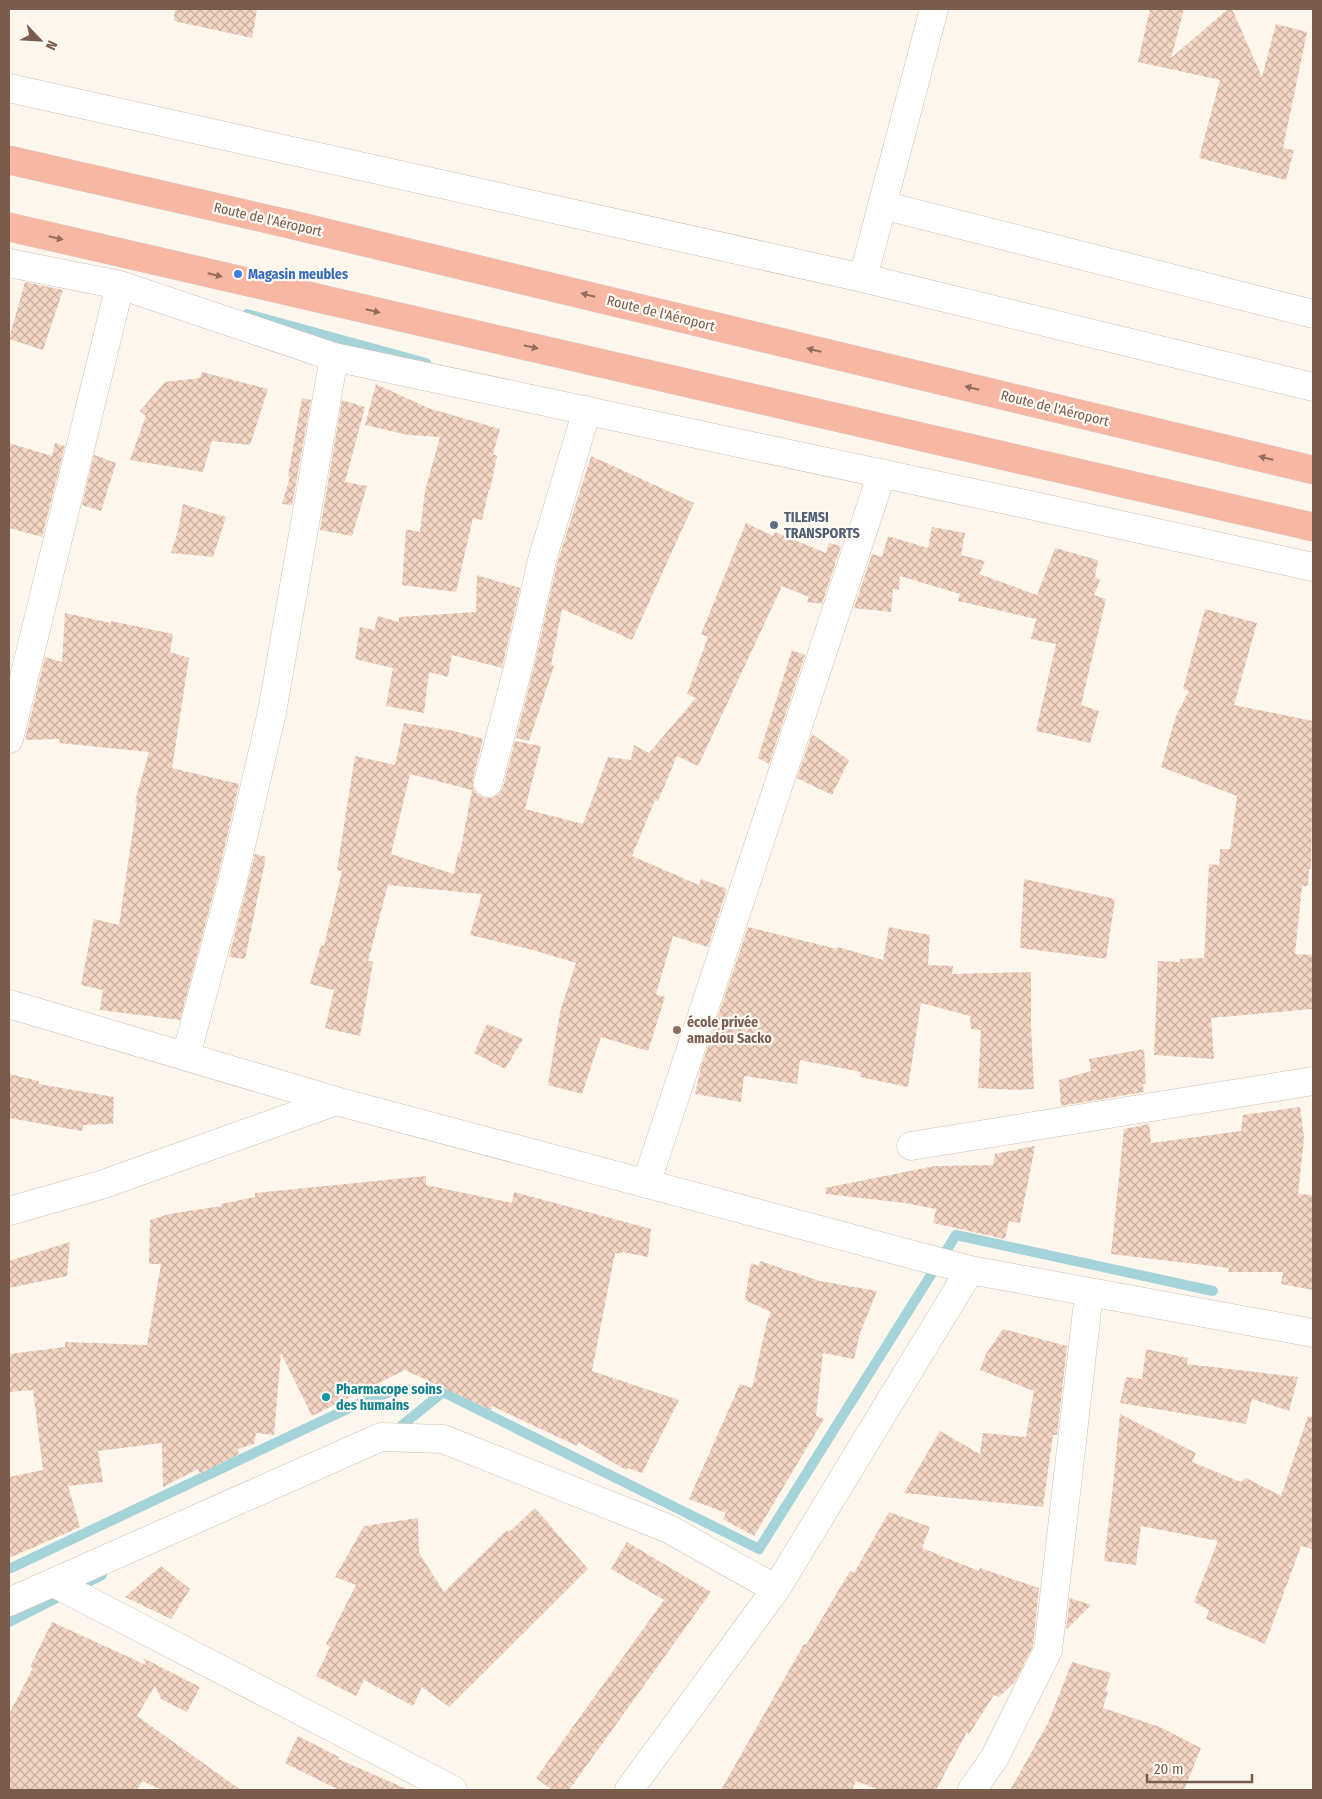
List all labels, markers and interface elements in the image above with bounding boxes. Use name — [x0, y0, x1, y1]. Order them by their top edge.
north arrow — [15, 15, 65, 65]
text: N — [42, 38, 61, 53]
street label: Route de l'Aéroport — [212, 199, 324, 240]
one-way arrow — [49, 234, 64, 242]
place label: Magasin meubles — [248, 266, 348, 283]
marker: Magasin meubles — [232, 268, 244, 280]
one-way arrow — [207, 271, 223, 279]
one-way arrow — [580, 291, 595, 299]
street label: Route de l'Aéroport — [605, 292, 717, 335]
one-way arrow — [365, 307, 381, 315]
one-way arrow — [524, 343, 539, 351]
one-way arrow — [806, 346, 821, 354]
one-way arrow — [964, 384, 979, 392]
street label: Route de l'Aéroport — [999, 387, 1111, 430]
one-way arrow — [1258, 454, 1273, 462]
place label: TILEMSI TRANSPORTS — [784, 509, 860, 542]
marker: TILEMSI TRANSPORTS — [768, 519, 780, 531]
place label: école privée amadou Sacko — [687, 1014, 772, 1047]
marker: école privée amadou Sacko — [671, 1024, 683, 1036]
place label: Pharmacope soins des humains — [336, 1381, 442, 1414]
marker: Pharmacope soins des humains — [320, 1391, 332, 1403]
scale bar — [1147, 1752, 1252, 1784]
text: 20 m — [1154, 1760, 1184, 1778]

